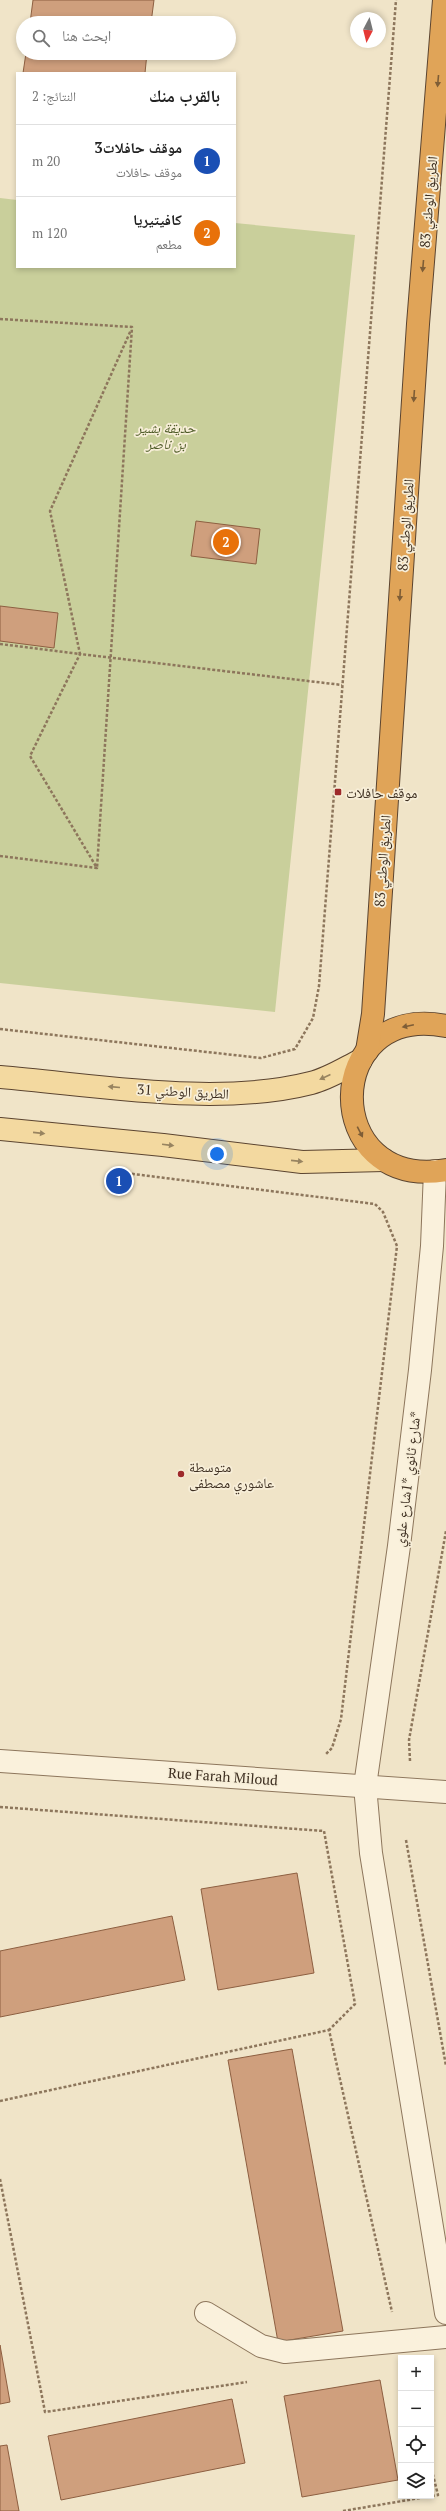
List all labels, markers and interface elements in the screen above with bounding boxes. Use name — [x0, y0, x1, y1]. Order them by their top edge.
north arrow — [350, 12, 386, 48]
search box — [16, 16, 236, 60]
text: ابحث هنا — [62, 25, 111, 45]
icon: search — [30, 27, 52, 49]
one-way arrow — [435, 75, 441, 87]
text: بالقرب منك — [149, 84, 220, 107]
text: النتائج: 2 — [32, 87, 76, 105]
text: موقف حافلات3 — [94, 137, 182, 157]
text: 20 m — [32, 152, 60, 170]
text: 1 — [203, 152, 211, 170]
street label: الطريق الوطني 83 — [415, 155, 444, 249]
text: موقف حافلات — [116, 163, 182, 181]
text: كافيتيريا — [133, 209, 182, 229]
text: 120 m — [32, 224, 67, 242]
text: 2 — [203, 224, 211, 242]
text: مطعم — [156, 235, 182, 253]
one-way arrow — [420, 260, 426, 272]
one-way arrow — [410, 390, 417, 402]
park label: حديقة بشير بن ناصر — [135, 418, 197, 453]
street label: الطريق الوطني 83 — [392, 478, 420, 572]
pin: 2 — [213, 527, 239, 557]
one-way arrow — [397, 589, 404, 601]
place label: موقف حافلات — [346, 783, 417, 802]
marker: موقف حافلات — [333, 787, 343, 797]
street label: الطريق الوطني 83 — [369, 814, 397, 908]
one-way arrow — [401, 1023, 414, 1029]
one-way arrow — [320, 1074, 331, 1080]
street label: الطريق الوطني 31 — [136, 1079, 229, 1105]
one-way arrow — [108, 1083, 120, 1090]
one-way arrow — [357, 1127, 363, 1138]
one-way arrow — [33, 1129, 45, 1136]
one-way arrow — [162, 1142, 174, 1149]
your location — [207, 1144, 227, 1164]
one-way arrow — [291, 1158, 303, 1164]
pin: 1 — [106, 1166, 132, 1196]
street label: شارع ثانوي *1شارع علوي* — [389, 1410, 427, 1548]
place label: متوسطة عاشوري مصطفى — [189, 1457, 274, 1494]
marker: متوسطة عاشوري مصطفى — [176, 1469, 186, 1479]
street label: Rue Farah Miloud — [167, 1763, 279, 1789]
map controls — [398, 2355, 434, 2499]
button: + — [398, 2355, 434, 2391]
button: − — [398, 2391, 434, 2427]
button: locate — [398, 2427, 434, 2463]
button: layers — [398, 2463, 434, 2499]

